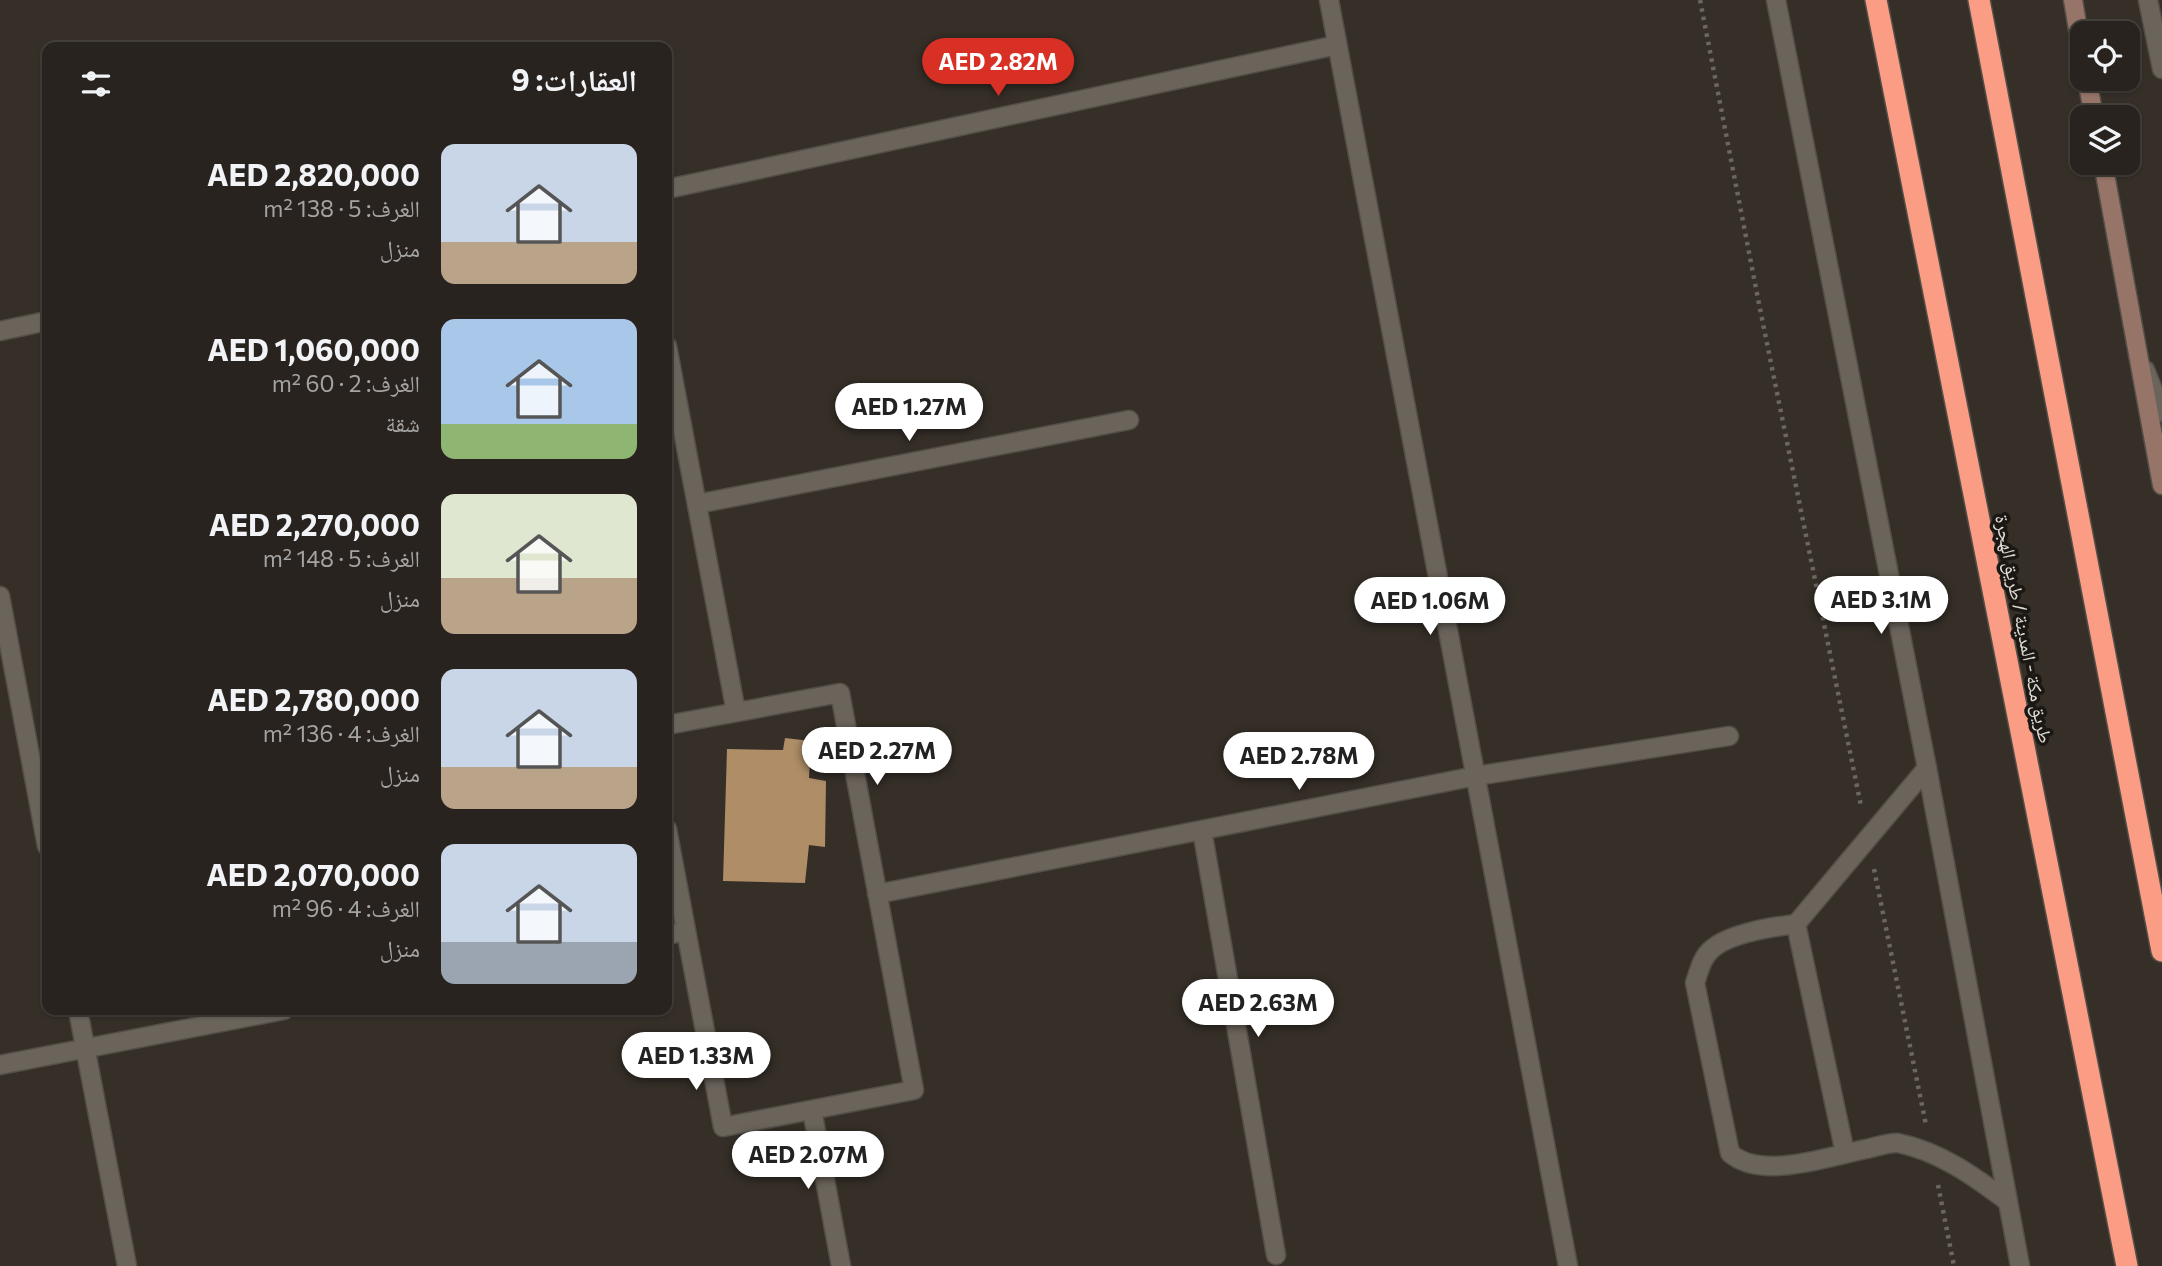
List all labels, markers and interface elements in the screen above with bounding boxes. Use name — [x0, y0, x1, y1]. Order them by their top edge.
map controls — [2070, 21, 2140, 175]
button: locate — [2070, 21, 2140, 91]
pin: AED 2.82M — [918, 38, 1078, 98]
text: AED 2.82M — [938, 47, 1058, 75]
text: العقارات: 9 — [511, 60, 637, 97]
icon: filters — [77, 65, 115, 103]
button: layers — [2070, 105, 2140, 175]
text: AED 2,820,000 — [207, 155, 420, 192]
icon: home — [497, 172, 581, 256]
text: الغرف: 5 · 138 m² — [263, 194, 420, 222]
text: منزل — [380, 234, 420, 262]
text: AED 1,060,000 — [207, 330, 420, 367]
icon: home — [497, 347, 581, 431]
text: الغرف: 2 · 60 m² — [272, 369, 420, 397]
pin: AED 1.27M — [829, 384, 989, 443]
text: AED 1.27M — [851, 392, 967, 420]
text: شقة — [386, 409, 420, 437]
text: AED 2,270,000 — [209, 505, 420, 542]
street label: طريق مكة - المدينة / طريق الهجرة — [1990, 513, 2058, 745]
icon: home — [497, 522, 581, 606]
text: الغرف: 5 · 148 m² — [263, 544, 420, 572]
pin: AED 3.1M — [1809, 576, 1953, 636]
pin: AED 1.06M — [1350, 578, 1510, 637]
text: منزل — [380, 584, 420, 612]
text: AED 3.1M — [1830, 585, 1932, 613]
text: AED 1.06M — [1370, 586, 1490, 614]
text: AED 2,780,000 — [207, 680, 420, 717]
icon: home — [497, 697, 581, 781]
text: الغرف: 4 · 136 m² — [263, 719, 420, 747]
pin: AED 2.27M — [797, 728, 957, 787]
pin: AED 2.78M — [1219, 732, 1379, 792]
text: AED 2.27M — [818, 736, 936, 764]
text: AED 2.78M — [1239, 741, 1359, 769]
text: منزل — [380, 759, 420, 787]
text: AED 2,070,000 — [206, 855, 420, 892]
icon: home — [497, 872, 581, 956]
text: الغرف: 4 · 96 m² — [272, 894, 420, 922]
text: منزل — [380, 934, 420, 962]
pin: AED 2.63M — [1178, 979, 1338, 1039]
text: AED 2.63M — [1198, 988, 1318, 1016]
pin: AED 1.33M — [616, 1032, 776, 1092]
text: AED 1.33M — [638, 1041, 754, 1069]
pin: AED 2.07M — [728, 1132, 888, 1191]
text: AED 2.07M — [748, 1140, 868, 1168]

